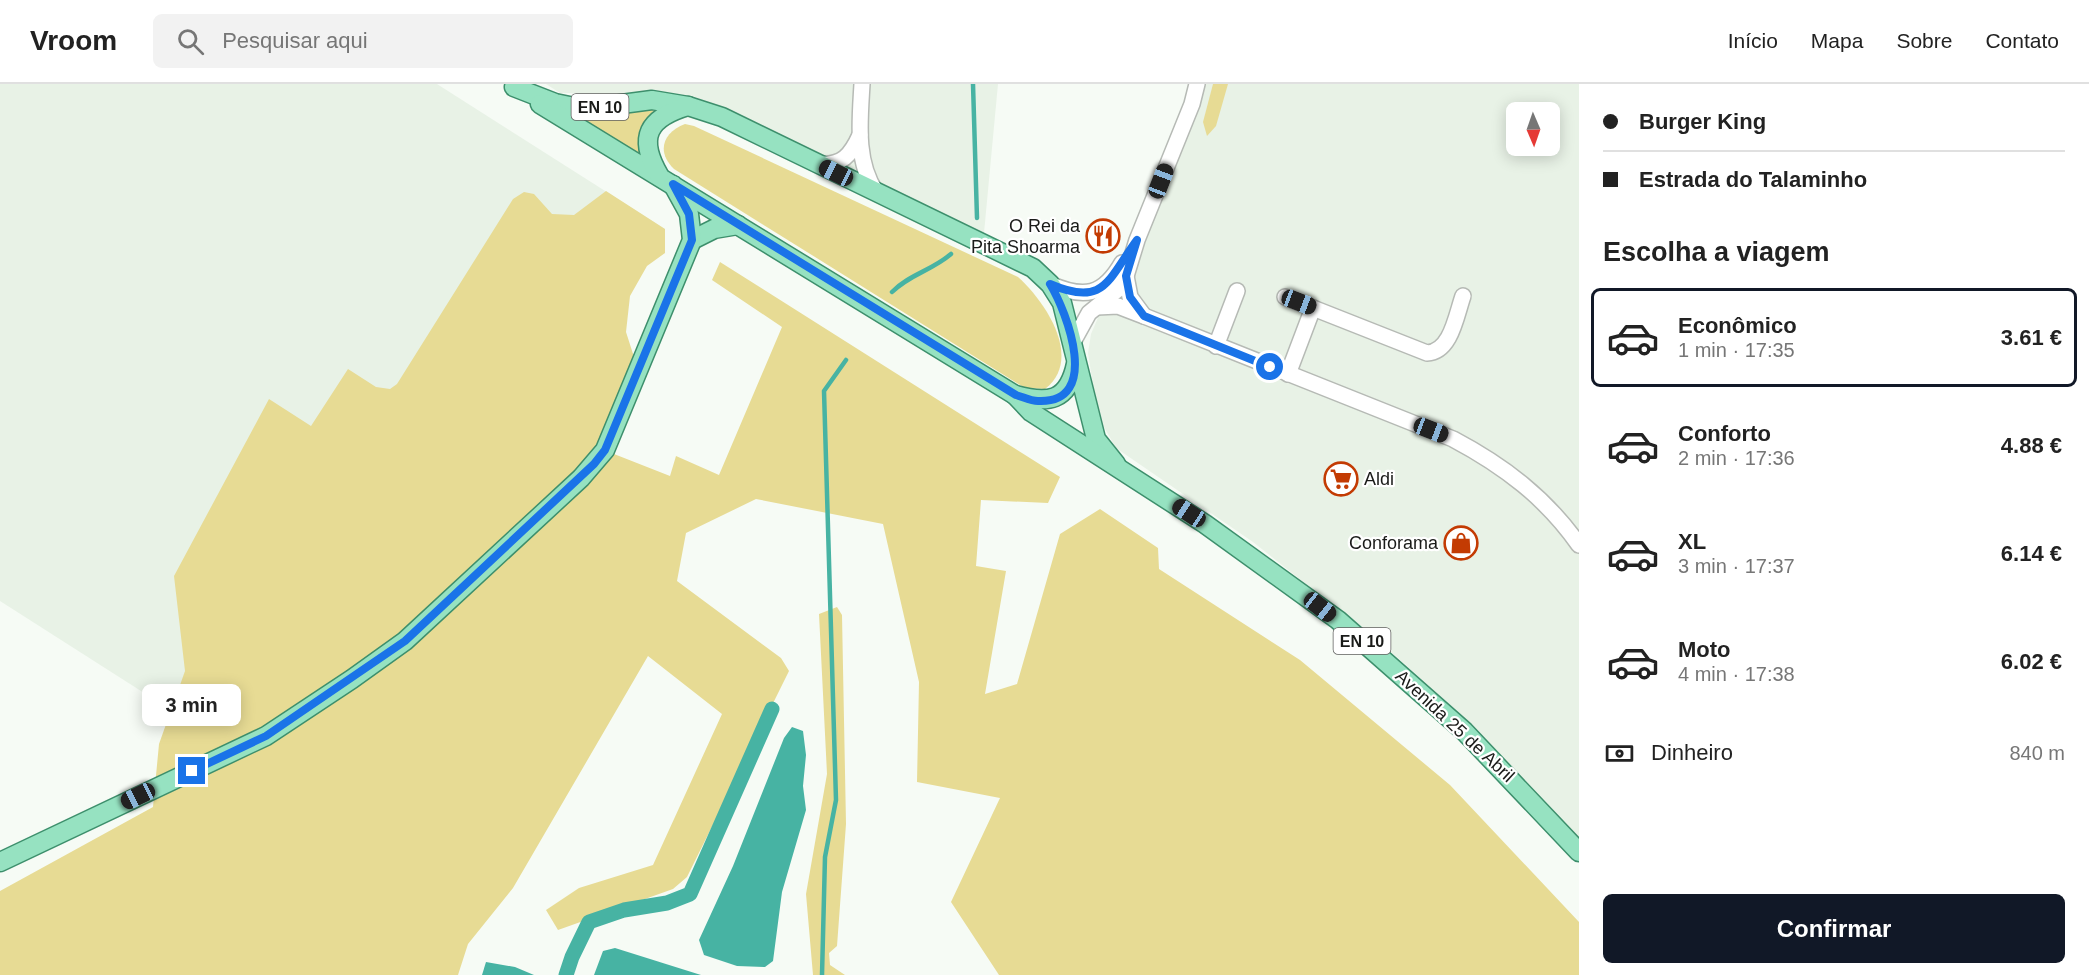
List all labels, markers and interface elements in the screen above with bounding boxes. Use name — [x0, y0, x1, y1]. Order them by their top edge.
search box — [153, 14, 573, 68]
text: Vroom — [30, 25, 117, 56]
icon: search — [174, 25, 207, 58]
text: Pesquisar aqui — [222, 28, 368, 53]
text: Início — [1728, 29, 1778, 52]
text: Mapa — [1811, 29, 1863, 52]
text: Sobre — [1896, 29, 1952, 52]
text: Contato — [1985, 29, 2059, 52]
road number: EN 10 — [572, 94, 628, 120]
north arrow — [1506, 102, 1560, 156]
map controls — [1506, 102, 1560, 156]
text: Burger King — [1639, 109, 1766, 134]
car — [816, 157, 856, 189]
car — [1146, 161, 1176, 201]
text: Estrada do Talaminho — [1639, 167, 1867, 192]
place label: O Rei da Pita Shoarma — [971, 216, 1081, 257]
restaurant icon: O Rei da Pita Shoarma — [1085, 218, 1121, 254]
text: Escolha a viagem — [1603, 237, 1830, 267]
car — [1279, 287, 1319, 317]
icon: car — [1606, 311, 1660, 365]
text: Econômico — [1678, 313, 1797, 338]
text: 3.61 € — [2001, 325, 2062, 350]
text: 1 min · 17:35 — [1678, 339, 1795, 361]
route start — [1256, 353, 1283, 380]
car — [1411, 415, 1451, 445]
icon: car — [1606, 419, 1660, 473]
text: Conforto — [1678, 421, 1771, 446]
text: 4.88 € — [2001, 433, 2062, 458]
text: 2 min · 17:36 — [1678, 447, 1795, 469]
supermarket icon: Aldi — [1323, 461, 1359, 497]
place label: Aldi — [1364, 469, 1394, 489]
car — [1169, 496, 1209, 530]
shop icon: Conforama — [1443, 525, 1479, 561]
icon: car — [1606, 527, 1660, 581]
text: XL — [1678, 529, 1706, 554]
place label: Conforama — [1349, 533, 1439, 553]
text: 6.14 € — [2001, 541, 2062, 566]
text: 3 min · 17:37 — [1678, 555, 1795, 577]
car — [1300, 589, 1340, 625]
road number: EN 10 — [1334, 628, 1390, 654]
icon: car — [1606, 635, 1660, 689]
text: Moto — [1678, 637, 1731, 662]
text: 6.02 € — [2001, 649, 2062, 674]
text: 4 min · 17:38 — [1678, 663, 1795, 685]
street label: Avenida 25 de Abril — [1392, 666, 1518, 786]
callout: 3 min — [142, 684, 242, 726]
text: 3 min — [165, 694, 218, 716]
icon: cash — [1603, 737, 1636, 770]
text: Dinheiro — [1651, 740, 1733, 765]
text: 840 m — [2009, 742, 2065, 764]
route end — [178, 757, 205, 784]
car — [118, 780, 158, 812]
button: Confirmar — [1603, 894, 2065, 963]

